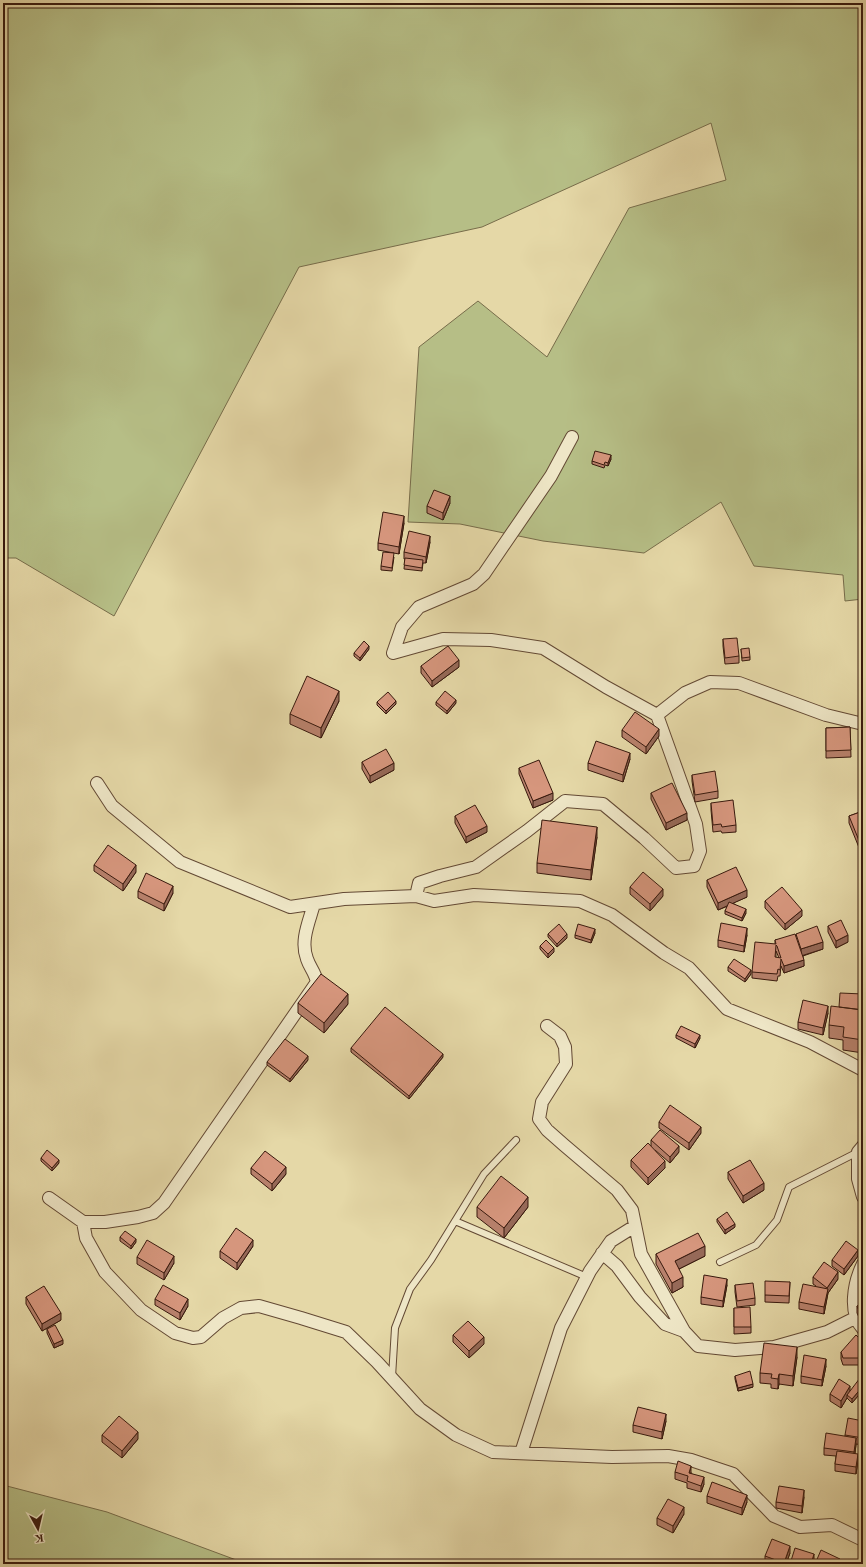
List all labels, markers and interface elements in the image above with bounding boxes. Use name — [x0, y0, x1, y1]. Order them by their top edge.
north arrow — [18, 1509, 58, 1549]
text: K — [34, 1531, 45, 1547]

